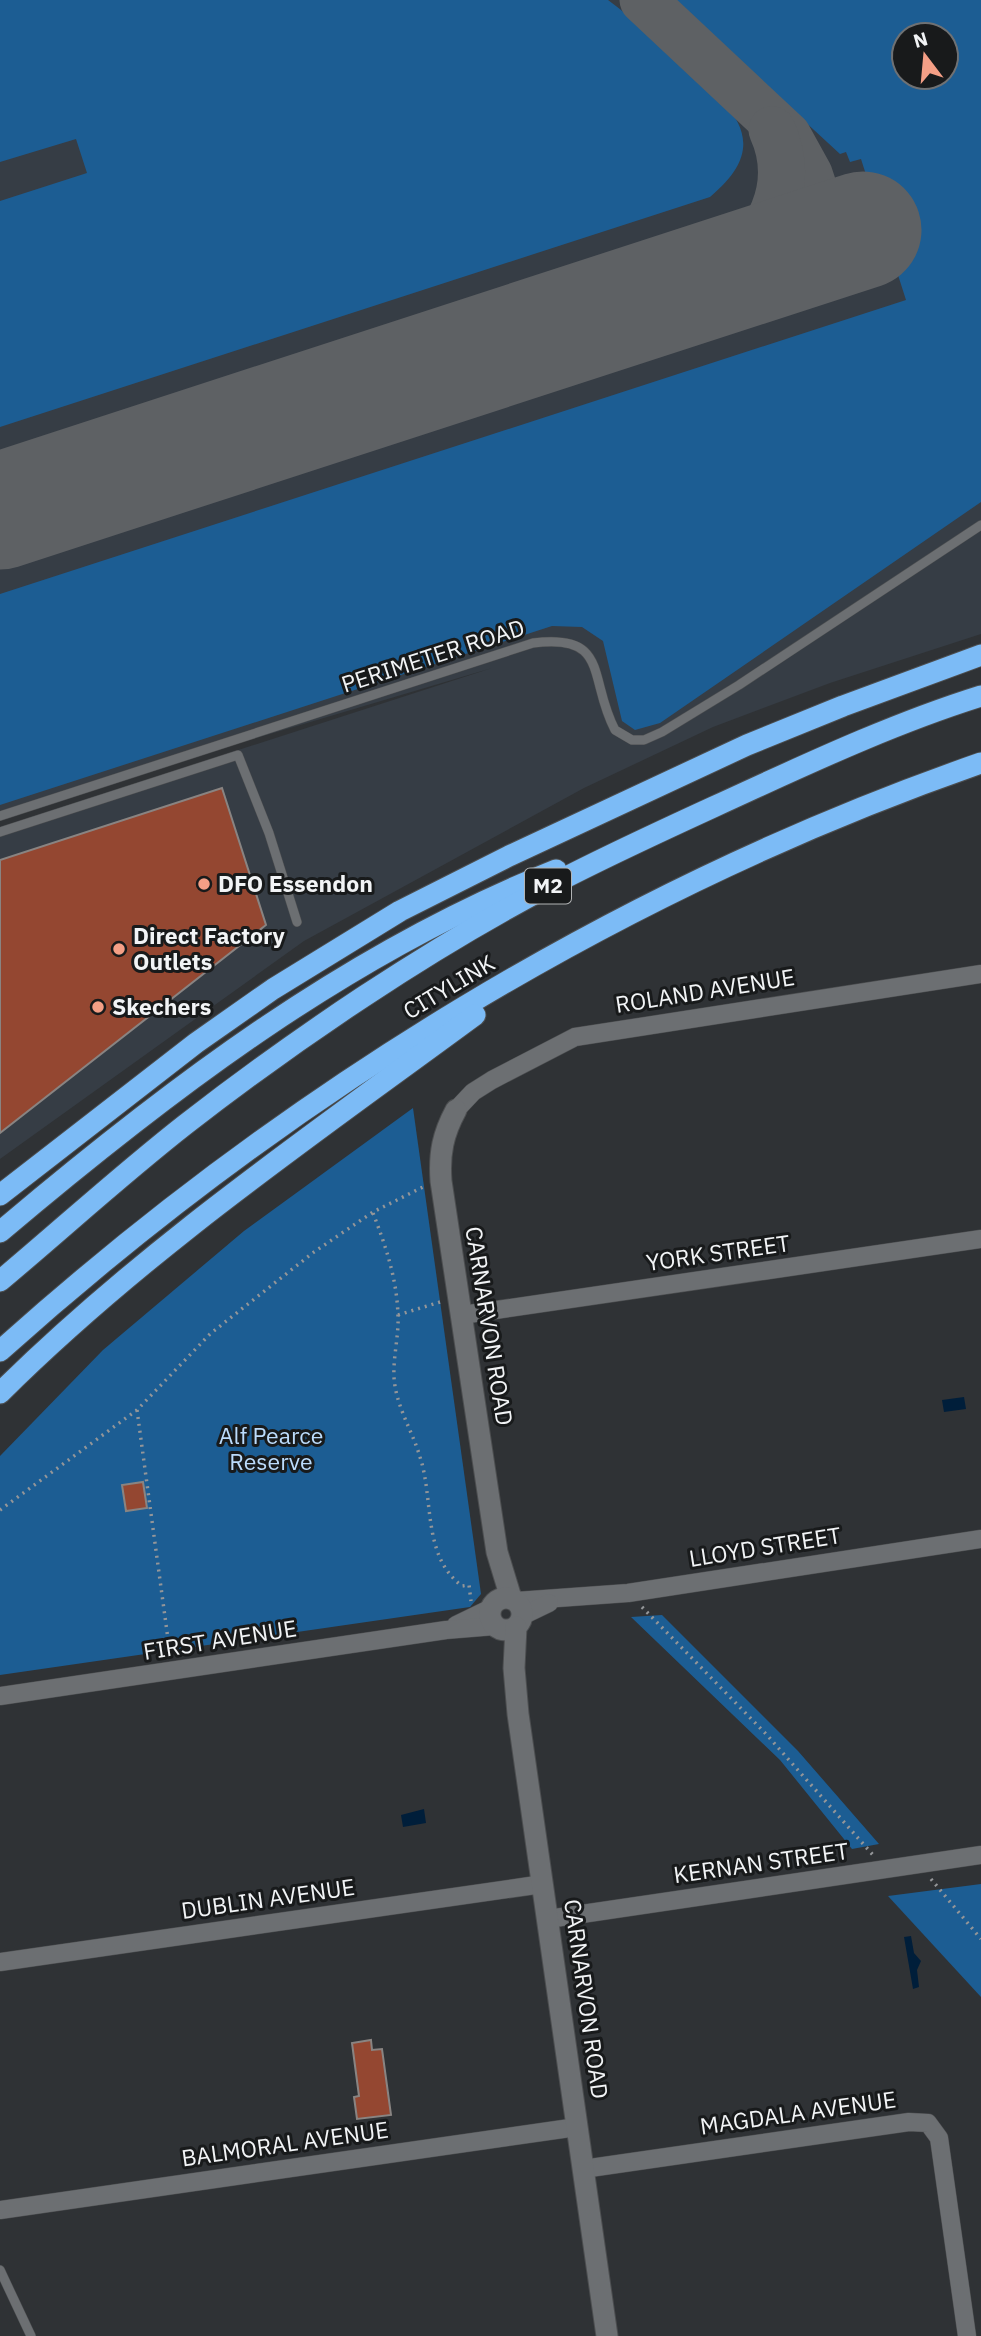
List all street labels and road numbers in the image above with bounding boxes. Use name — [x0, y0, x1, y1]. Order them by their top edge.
street label: PERIMETER ROAD — [337, 611, 528, 699]
road number: M2 — [525, 868, 571, 903]
street label: CITYLINK — [397, 947, 500, 1025]
street label: ROLAND AVENUE — [613, 961, 797, 1019]
street label: CARNARVON ROAD — [459, 1224, 521, 1428]
street label: YORK STREET — [644, 1227, 792, 1277]
street label: LLOYD STREET — [687, 1519, 843, 1573]
street label: FIRST AVENUE — [141, 1612, 299, 1666]
street label: KERNAN STREET — [671, 1835, 850, 1889]
street label: DUBLIN AVENUE — [179, 1871, 357, 1925]
street label: CARNARVON ROAD — [558, 1897, 616, 2101]
street label: MAGDALA AVENUE — [698, 2083, 898, 2141]
street label: BALMORAL AVENUE — [179, 2114, 390, 2172]

